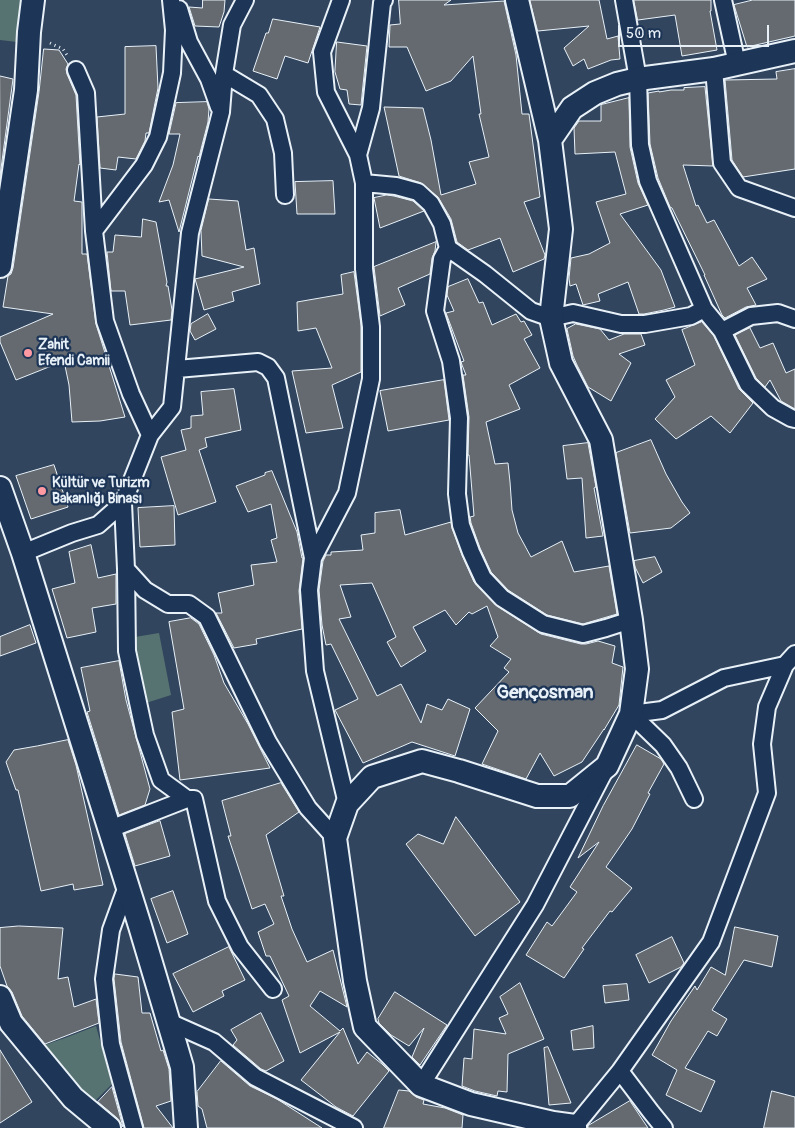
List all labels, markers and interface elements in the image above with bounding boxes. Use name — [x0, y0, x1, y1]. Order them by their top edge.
scale bar — [620, 15, 771, 47]
text: 50 m — [626, 24, 661, 43]
place label: Zahit Efendi Camii — [38, 337, 110, 370]
marker: Zahit Efendi Camii — [22, 347, 34, 359]
place label: Kültür ve Turizm Bakanlığı Binası — [52, 475, 150, 508]
marker: Kültür ve Turizm Bakanlığı Binası — [36, 485, 48, 497]
district label: Gençosman — [497, 682, 593, 704]

